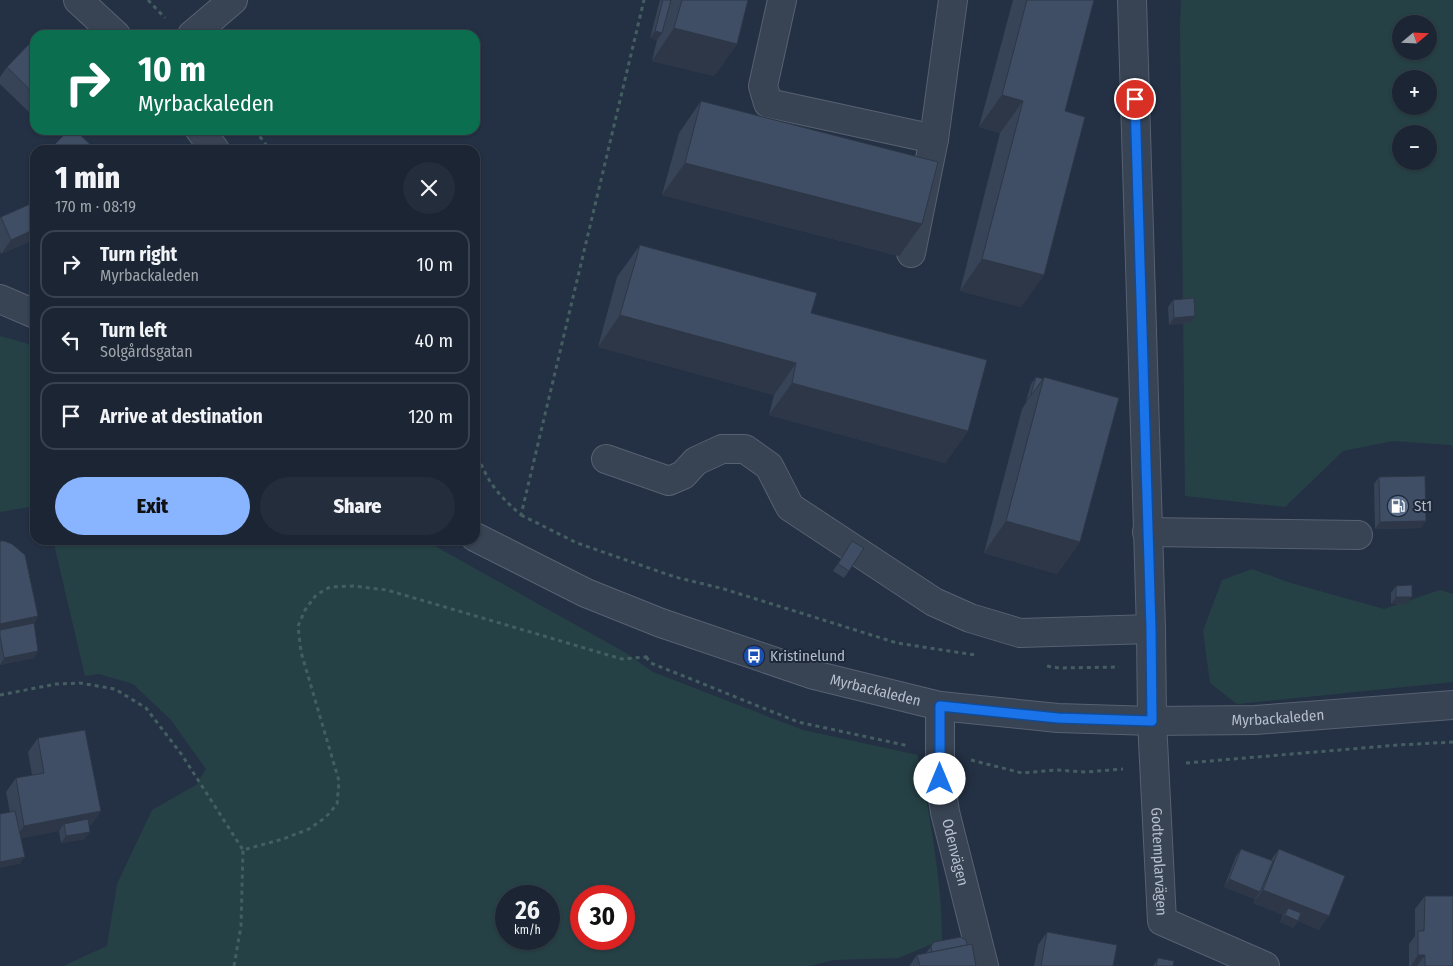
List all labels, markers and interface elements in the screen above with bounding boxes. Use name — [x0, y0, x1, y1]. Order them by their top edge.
north arrow — [1392, 15, 1438, 60]
map controls — [1392, 15, 1437, 170]
text: 10 m — [138, 48, 206, 90]
icon: right — [55, 50, 120, 115]
button: + — [1392, 70, 1437, 115]
pin — [1114, 78, 1156, 120]
icon: arrive — [1121, 85, 1149, 113]
text: Myrbackaleden — [138, 90, 274, 117]
button: − — [1392, 125, 1437, 170]
text: 1 min — [55, 160, 120, 196]
button: close — [403, 162, 455, 214]
text: 170 m · 08:19 — [55, 197, 136, 216]
text: Turn right — [100, 243, 177, 266]
icon: right — [57, 250, 85, 278]
text: 10 m — [417, 253, 453, 276]
text: Myrbackaleden — [100, 266, 199, 285]
text: Turn left — [100, 319, 167, 342]
icon: left — [57, 326, 85, 354]
text: 40 m — [415, 329, 453, 352]
text: Solgårdsgatan — [100, 342, 193, 361]
icon: arrive — [57, 402, 85, 430]
text: Arrive at destination — [100, 405, 263, 428]
text: 120 m — [408, 405, 453, 428]
button: Exit — [55, 477, 250, 535]
button: Share — [260, 477, 455, 535]
fuel station icon: St1 — [1386, 494, 1410, 518]
place label: St1 — [1414, 497, 1432, 515]
bus stop icon: Kristinelund — [742, 644, 766, 668]
place label: Kristinelund — [770, 647, 845, 665]
street label: Myrbackaleden — [828, 670, 923, 710]
street label: Myrbackaleden — [1231, 706, 1325, 729]
position arrow — [913, 752, 965, 804]
street label: Godtemplarvägen — [1147, 807, 1171, 916]
street label: Odenvägen — [938, 817, 972, 888]
speed limit sign: 30 — [570, 885, 635, 950]
text: 26 — [515, 896, 540, 926]
text: km/h — [514, 923, 541, 937]

